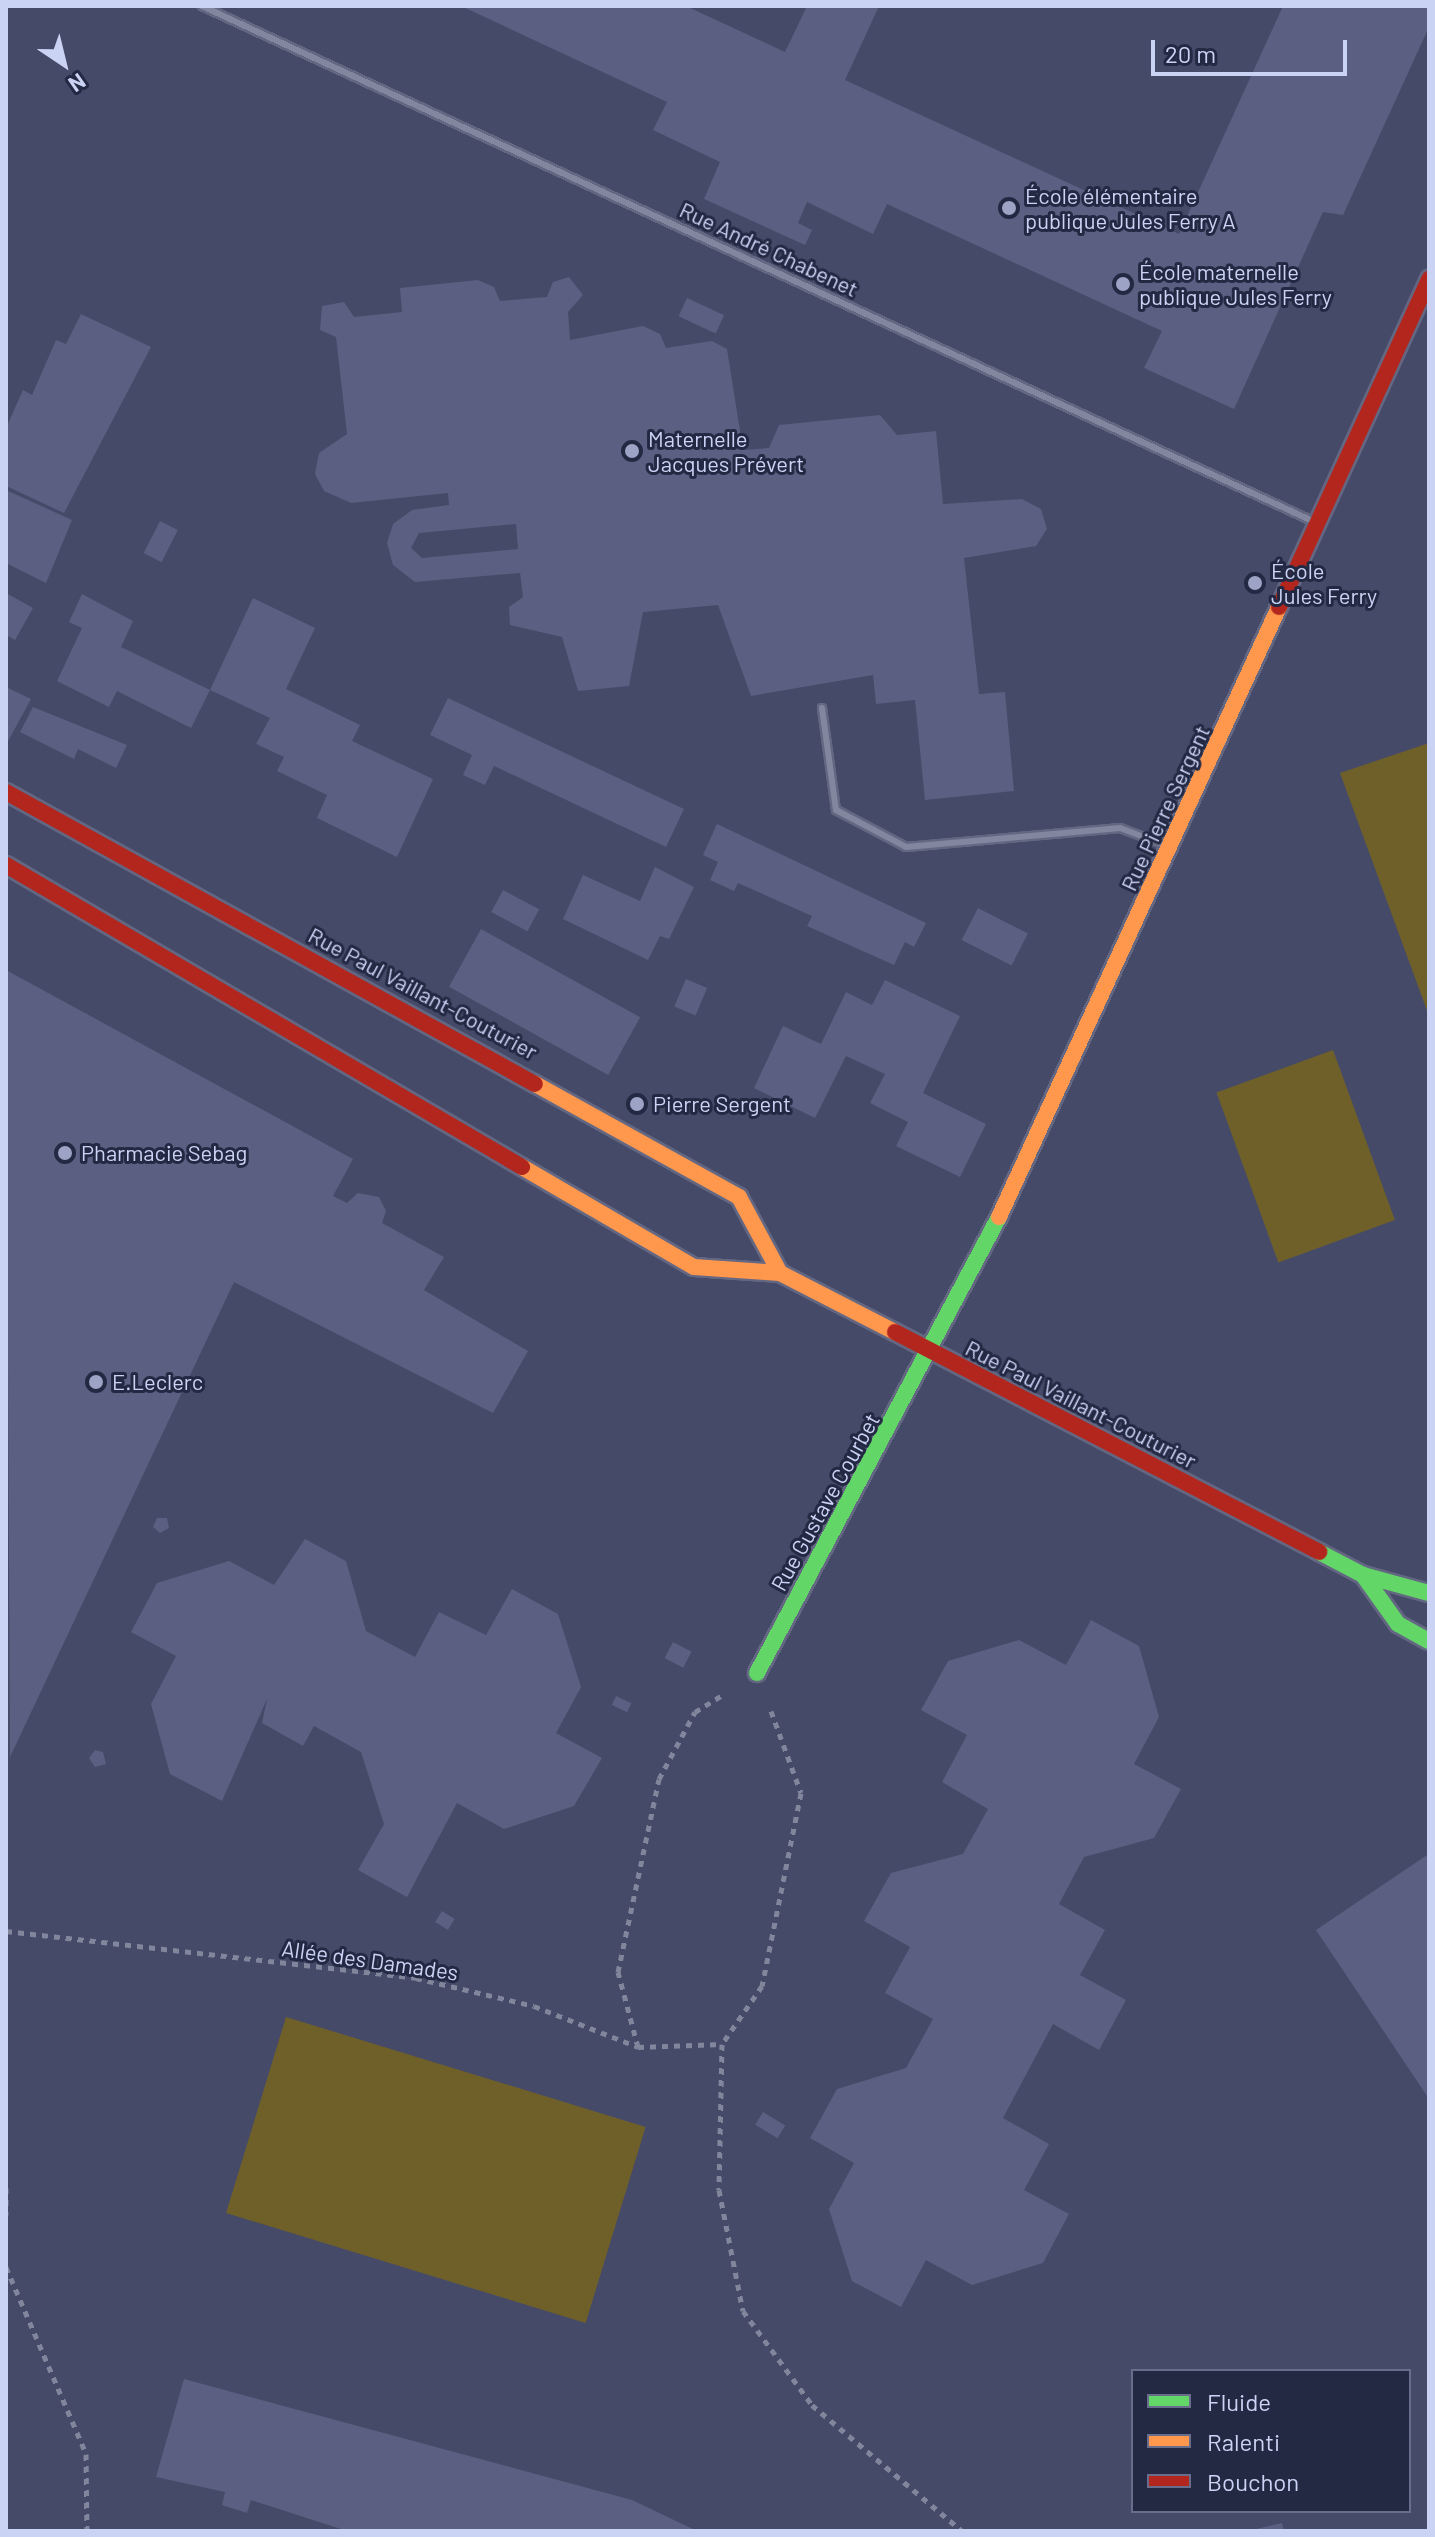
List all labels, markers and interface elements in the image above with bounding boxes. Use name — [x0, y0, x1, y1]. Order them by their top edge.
north arrow — [24, 24, 104, 104]
scale bar — [1155, 24, 1351, 74]
text: 20 m — [1165, 39, 1216, 68]
text: N — [64, 69, 91, 99]
place label: École élémentaire publique Jules Ferry A — [1025, 182, 1236, 234]
street label: Rue André Chabenet — [676, 196, 862, 302]
marker: École élémentaire publique Jules Ferry A — [1000, 199, 1018, 217]
place label: École maternelle publique Jules Ferry — [1139, 258, 1332, 310]
marker: École maternelle publique Jules Ferry — [1114, 275, 1132, 293]
place label: Maternelle Jacques Prévert — [648, 425, 804, 476]
marker: Maternelle Jacques Prévert — [623, 442, 641, 460]
place label: École Jules Ferry — [1271, 557, 1377, 608]
marker: École Jules Ferry — [1246, 574, 1264, 592]
street label: Rue Pierre Sergent — [1115, 721, 1215, 895]
street label: Rue Paul Vaillant-Couturier — [304, 921, 542, 1065]
place label: Pierre Sergent — [653, 1091, 791, 1117]
marker: Pierre Sergent — [628, 1095, 646, 1113]
place label: Pharmacie Sebag — [81, 1140, 247, 1166]
marker: Pharmacie Sebag — [56, 1144, 74, 1162]
street label: Rue Paul Vaillant-Couturier — [961, 1334, 1201, 1474]
place label: E.Leclerc — [112, 1369, 203, 1395]
marker: E.Leclerc — [87, 1373, 105, 1391]
street label: Rue Gustave Courbet — [765, 1409, 885, 1595]
street label: Allée des Damades — [280, 1935, 460, 1985]
legend — [1131, 2369, 1411, 2513]
text: Fluide — [1207, 2387, 1271, 2416]
text: Ralenti — [1207, 2427, 1280, 2456]
text: Bouchon — [1207, 2467, 1299, 2496]

